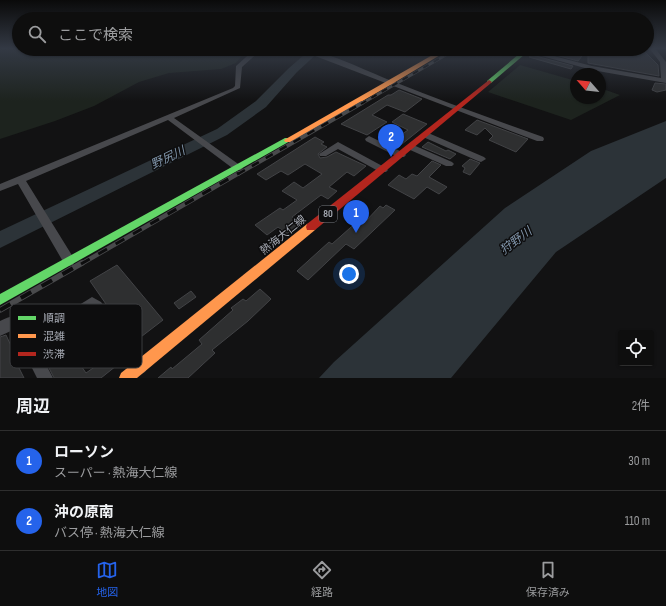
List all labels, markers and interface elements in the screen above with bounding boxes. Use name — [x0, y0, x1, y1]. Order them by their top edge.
search box — [12, 12, 654, 56]
icon: search — [26, 23, 48, 45]
text: ここで検索 — [58, 26, 133, 45]
north arrow — [570, 68, 606, 104]
pin: 2 — [378, 124, 404, 157]
water label: 野尻川 — [149, 142, 189, 173]
pin: 1 — [343, 200, 369, 233]
road number: 80 — [319, 206, 337, 222]
street label: 熱海大仁線 — [258, 213, 308, 257]
water label: 狩野川 — [497, 223, 536, 258]
your location — [339, 264, 359, 284]
legend — [10, 304, 142, 368]
text: 順調 — [43, 312, 65, 325]
text: 混雑 — [43, 330, 65, 343]
map controls — [618, 330, 654, 366]
button: locate — [618, 330, 654, 366]
text: 渋滞 — [43, 348, 65, 361]
text: 周辺 — [16, 397, 50, 417]
text: 2件 — [632, 398, 650, 414]
text: ローソン — [54, 443, 114, 462]
text: 1 — [26, 453, 32, 469]
text: 30 m — [628, 453, 650, 469]
text: スーパー · 熱海大仁線 — [54, 465, 178, 481]
text: 沖の原南 — [54, 503, 114, 522]
text: 2 — [26, 513, 32, 529]
text: 110 m — [625, 513, 650, 529]
text: バス停 · 熱海大仁線 — [54, 525, 165, 541]
tab: 地図 — [96, 559, 118, 599]
tab: 経路 — [311, 559, 333, 599]
tab: 保存済み — [526, 559, 570, 599]

